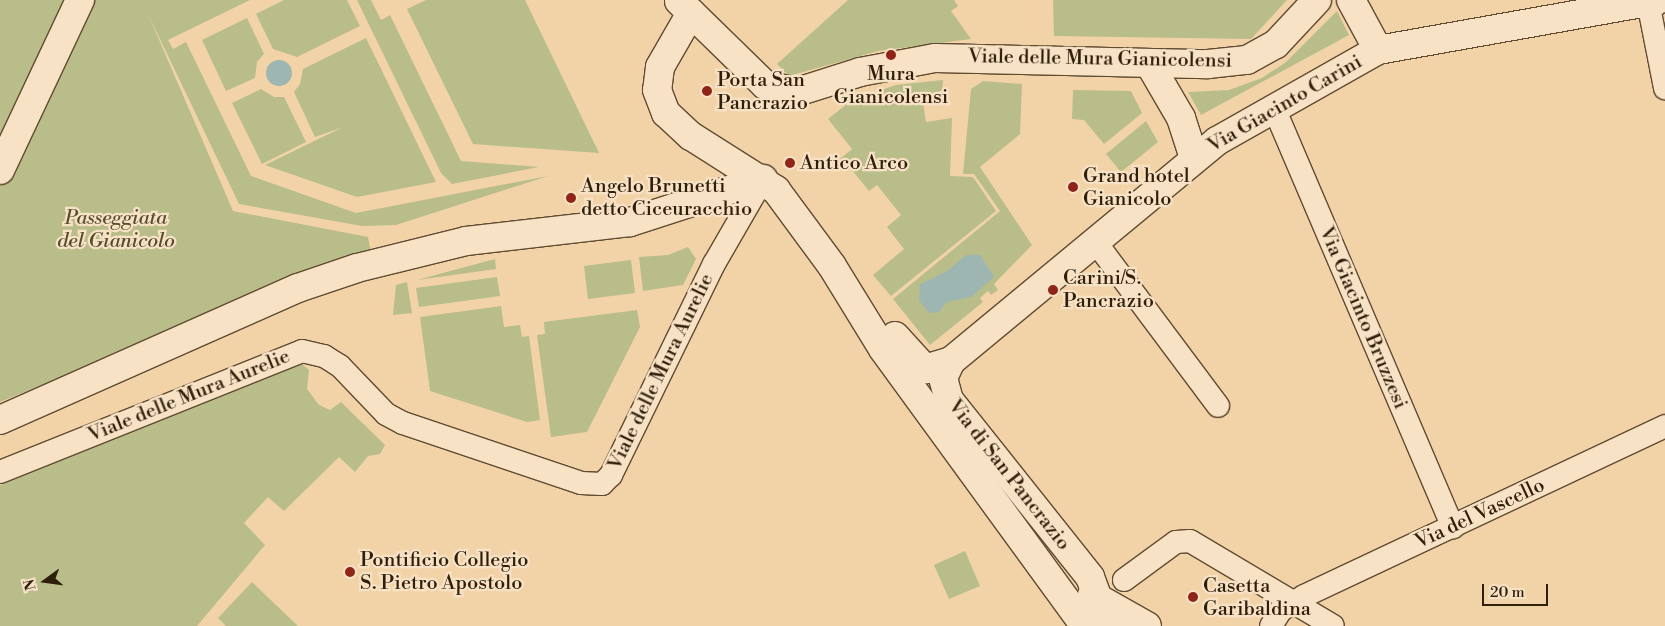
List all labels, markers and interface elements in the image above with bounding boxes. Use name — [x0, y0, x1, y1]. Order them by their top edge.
street label: Viale delle Mura Gianicolensi — [968, 45, 1232, 73]
marker: Mura Gianicolensi — [885, 49, 897, 61]
street label: Via Giacinto Carini — [1204, 50, 1366, 158]
place label: Mura Gianicolensi — [834, 63, 948, 110]
place label: Porta San Pancrazio — [717, 68, 808, 115]
marker: Porta San Pancrazio — [701, 85, 713, 97]
place label: Antico Arco — [800, 151, 908, 175]
marker: Antico Arco — [784, 157, 796, 169]
place label: Grand hotel Gianicolo — [1083, 164, 1190, 211]
place label: Angelo Brunetti detto Ciceuracchio — [581, 175, 752, 222]
marker: Grand hotel Gianicolo — [1067, 181, 1079, 193]
marker: Angelo Brunetti detto Ciceuracchio — [565, 192, 577, 204]
park label: Passeggiata del Gianicolo — [57, 206, 175, 253]
street label: Via Giacinto Bruzzesi — [1314, 223, 1412, 413]
place label: Carini/S. Pancrazio — [1063, 266, 1154, 313]
street label: Viale delle Mura Aurelie — [603, 270, 719, 474]
marker: Carini/S. Pancrazio — [1047, 284, 1059, 296]
street label: Viale delle Mura Aurelie — [85, 344, 293, 448]
street label: Via di San Pancrazio — [943, 395, 1075, 555]
street label: Via del Vascello — [1411, 473, 1549, 555]
place label: Pontificio Collegio S. Pietro Apostolo — [360, 548, 529, 595]
north arrow — [20, 556, 70, 606]
marker: Pontificio Collegio S. Pietro Apostolo — [344, 566, 356, 578]
place label: Casetta Garibaldina — [1203, 574, 1311, 621]
scale bar — [1485, 574, 1551, 606]
text: N — [20, 577, 41, 592]
text: 20 m — [1490, 583, 1525, 602]
marker: Casetta Garibaldina — [1187, 591, 1199, 603]

